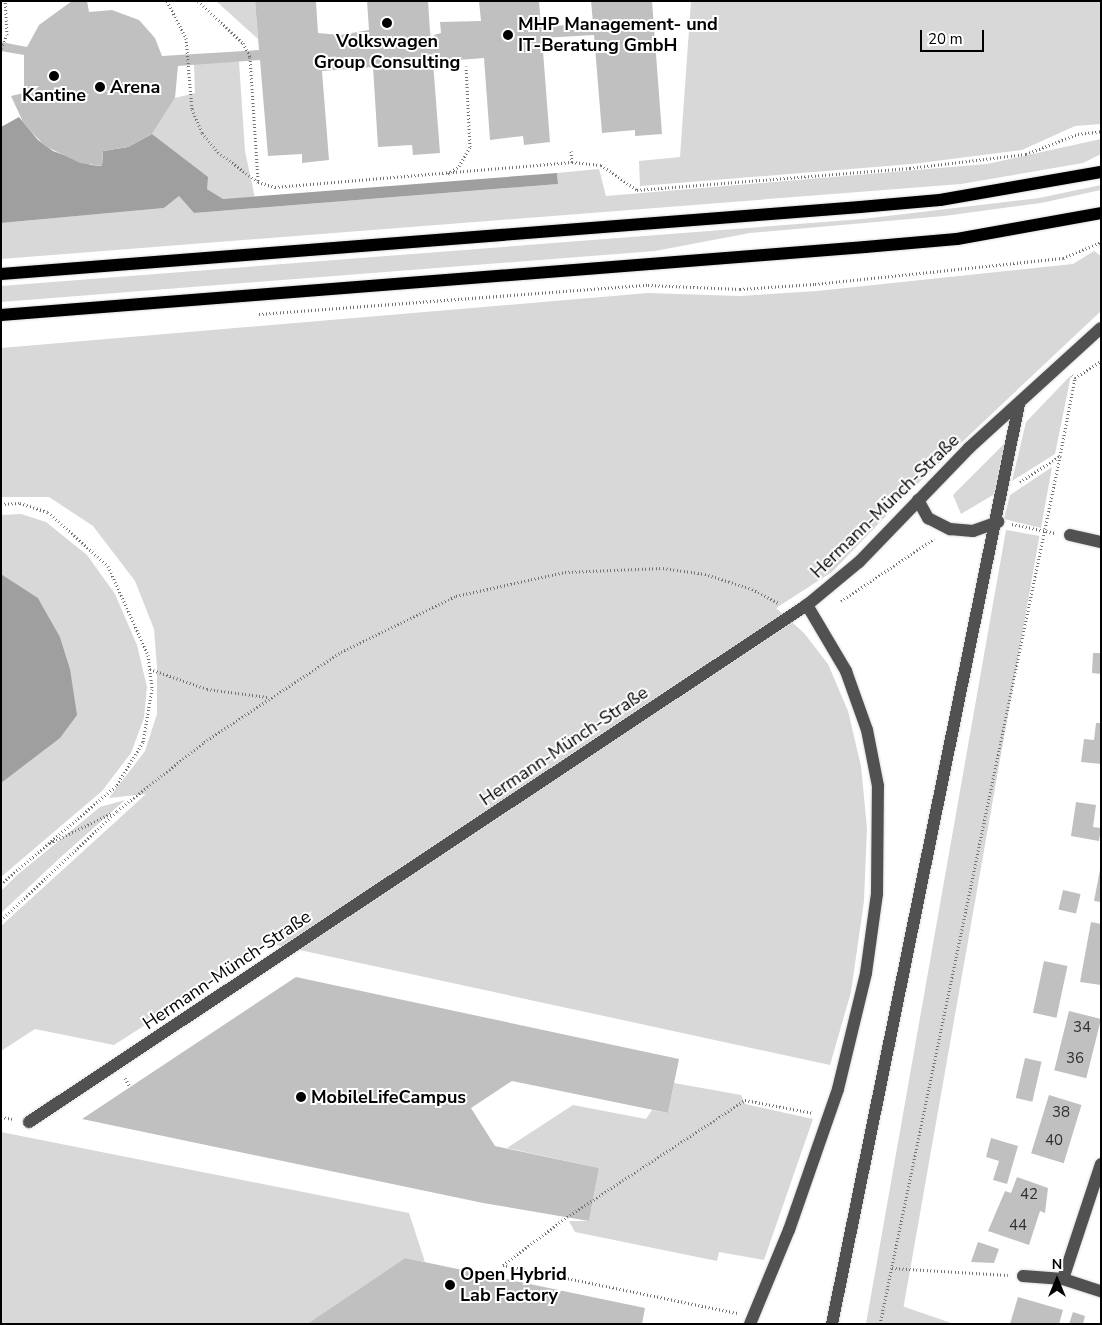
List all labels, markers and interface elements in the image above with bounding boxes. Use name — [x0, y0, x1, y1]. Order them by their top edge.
place label: MHP Management- und IT-Beratung GmbH — [518, 14, 718, 56]
marker: Volkswagen Group Consulting — [381, 17, 393, 29]
scale bar — [922, 20, 986, 52]
marker: MHP Management- und IT-Beratung GmbH — [502, 29, 514, 41]
text: 20 m — [928, 29, 963, 49]
place label: Volkswagen Group Consulting — [314, 31, 460, 74]
marker: Kantine — [48, 70, 60, 82]
place label: Arena — [110, 76, 160, 98]
marker: Arena — [94, 81, 106, 93]
place label: Kantine — [22, 84, 86, 106]
street label: Hermann-Münch-Straße — [806, 429, 964, 583]
street label: Hermann-Münch-Straße — [476, 682, 652, 810]
street label: Hermann-Münch-Straße — [139, 906, 315, 1034]
house number: 34 — [1073, 1019, 1091, 1037]
house number: 36 — [1066, 1050, 1084, 1068]
place label: MobileLifeCampus — [311, 1086, 466, 1108]
marker: MobileLifeCampus — [295, 1091, 307, 1103]
house number: 38 — [1052, 1104, 1070, 1122]
house number: 40 — [1045, 1132, 1063, 1150]
house number: 42 — [1020, 1186, 1038, 1204]
house number: 44 — [1009, 1217, 1027, 1235]
north arrow — [1032, 1255, 1082, 1305]
text: N — [1052, 1255, 1062, 1274]
place label: Open Hybrid Lab Factory — [460, 1264, 567, 1306]
marker: Open Hybrid Lab Factory — [444, 1279, 456, 1291]

